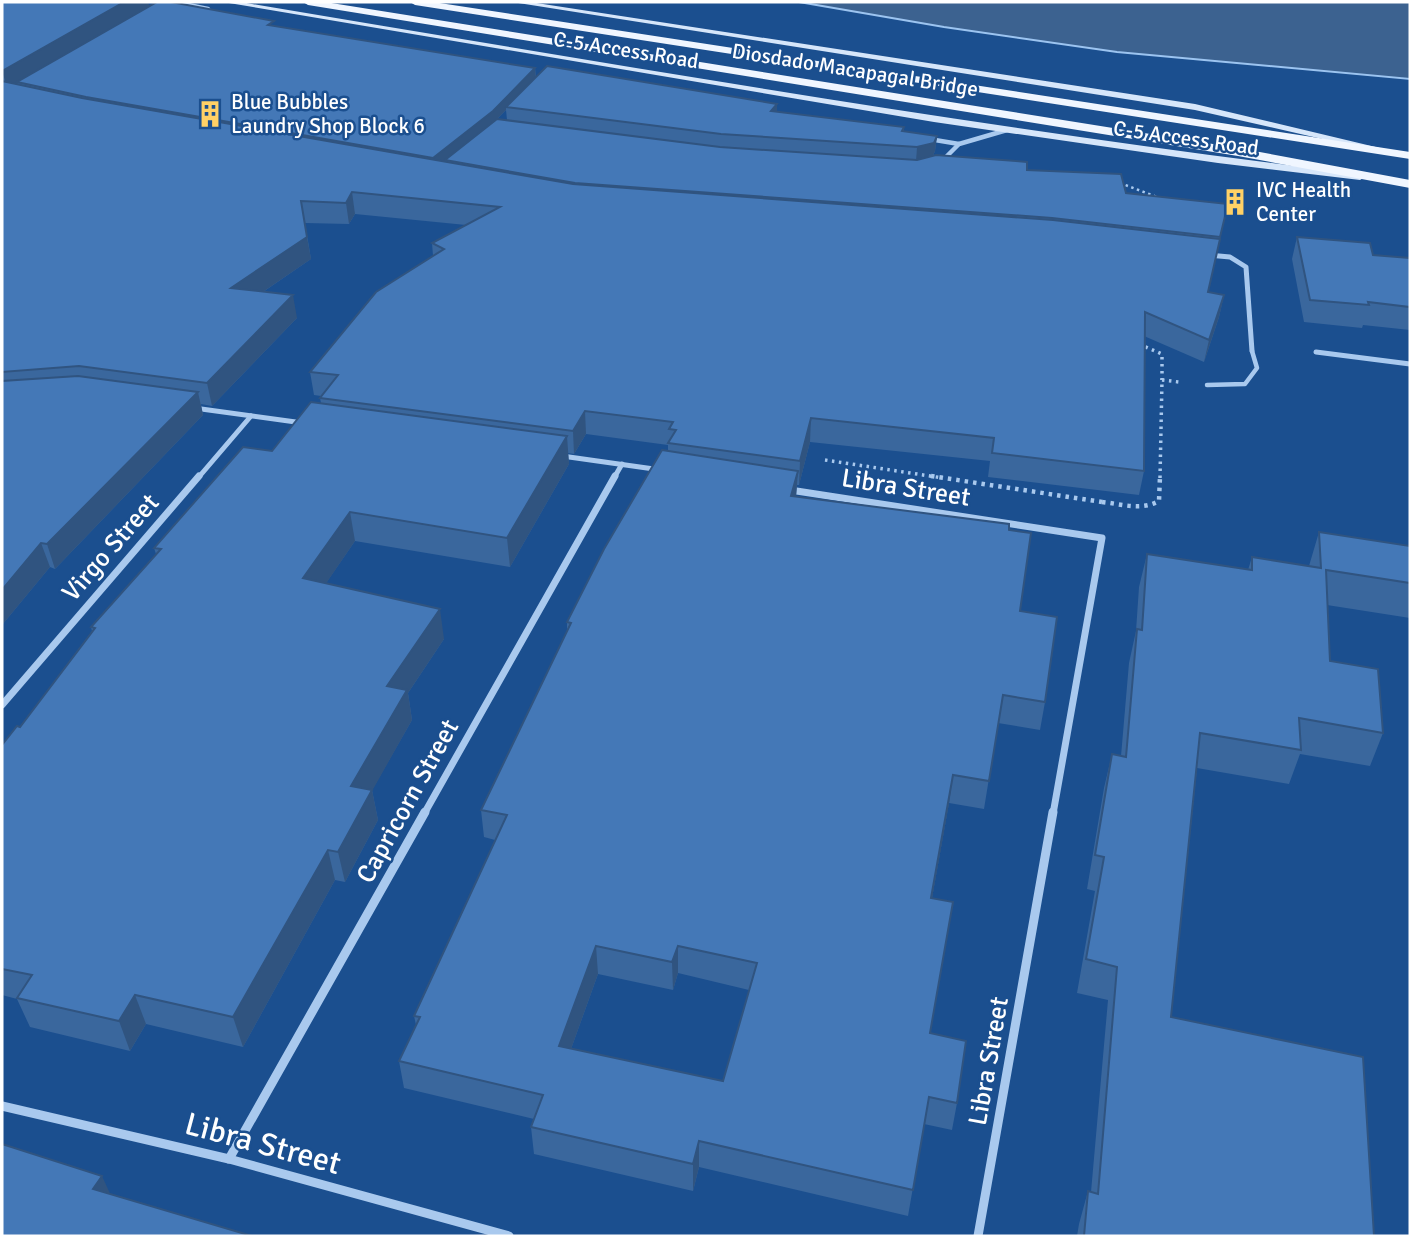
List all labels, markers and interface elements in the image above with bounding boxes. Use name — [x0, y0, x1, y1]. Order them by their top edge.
street label: C-5 Access Road — [552, 26, 700, 74]
street label: Diosdado Macapagal Bridge — [730, 38, 980, 102]
place label: Blue Bubbles Laundry Shop Block 6 — [231, 89, 425, 139]
building icon: Blue Bubbles Laundry Shop Block 6 — [195, 99, 225, 129]
street label: C-5 Access Road — [1112, 115, 1260, 161]
place label: IVC Health Center — [1256, 177, 1351, 227]
building icon: IVC Health Center — [1220, 187, 1250, 217]
street label: Libra Street — [839, 462, 972, 514]
street label: Virgo Street — [55, 487, 166, 608]
street label: Capricorn Street — [350, 714, 466, 889]
street label: Libra Street — [962, 994, 1016, 1128]
street label: Libra Street — [181, 1104, 345, 1183]

